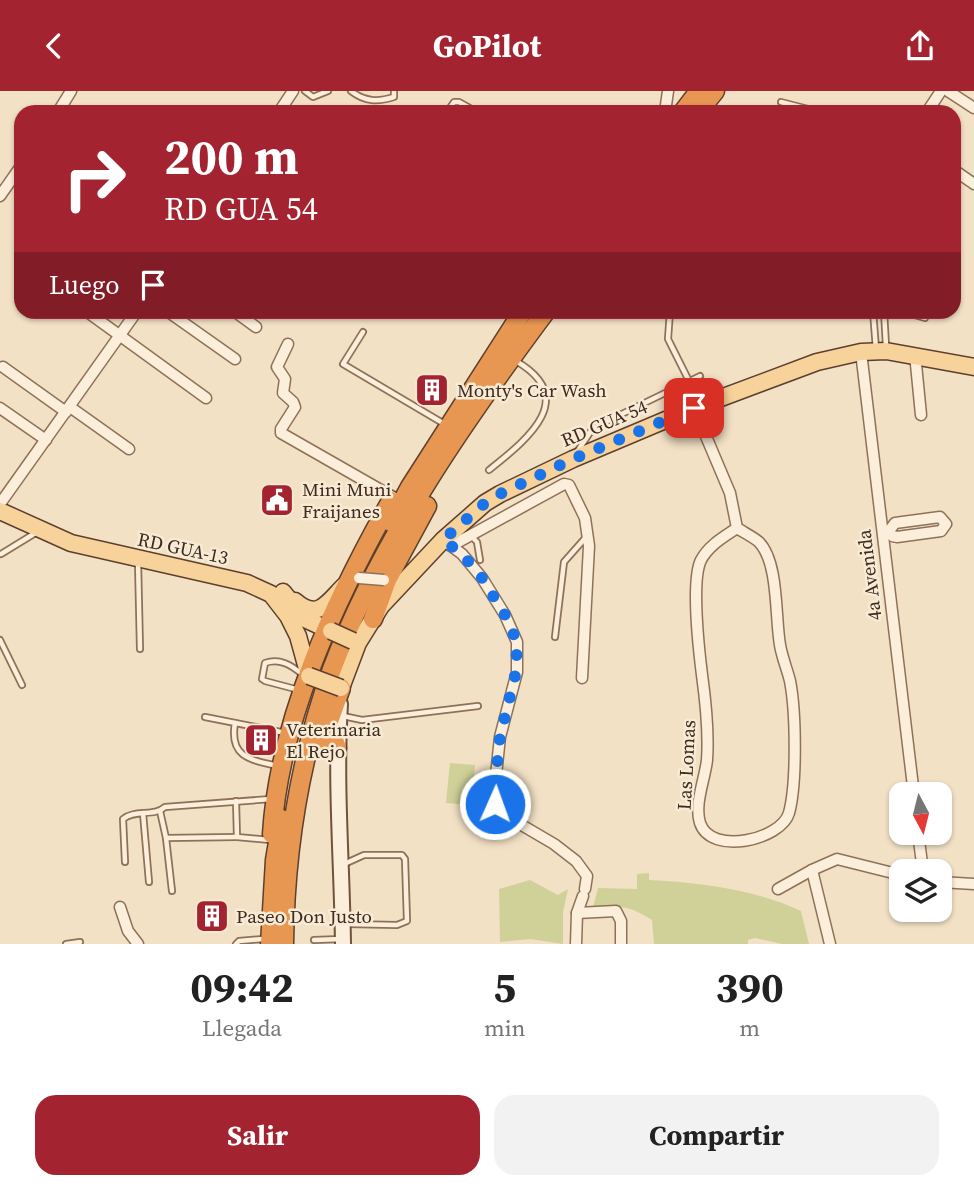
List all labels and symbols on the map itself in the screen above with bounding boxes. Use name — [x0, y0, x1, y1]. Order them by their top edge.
building icon: Monty's Car Wash — [413, 371, 451, 409]
place label: Monty's Car Wash — [457, 377, 607, 403]
pin — [664, 378, 724, 438]
street label: RD GUA 54 — [557, 393, 652, 453]
place label: Mini Muni Fraijanes — [302, 476, 392, 524]
public building icon: Mini Muni Fraijanes — [258, 481, 296, 519]
street label: RD GUA-13 — [135, 526, 231, 570]
street label: 4a Avenida — [850, 528, 887, 622]
place label: Veterinaria El Rejo — [286, 716, 382, 764]
street label: Las Lomas — [671, 719, 701, 811]
building icon: Veterinaria El Rejo — [242, 721, 280, 759]
position arrow — [458, 767, 532, 841]
north arrow — [889, 782, 952, 845]
building icon: Paseo Don Justo — [193, 897, 231, 935]
place label: Paseo Don Justo — [236, 903, 372, 929]

